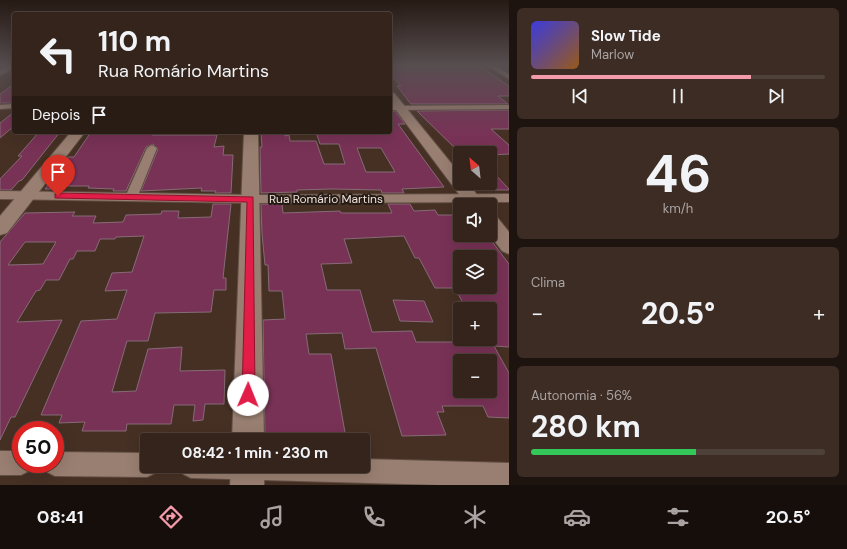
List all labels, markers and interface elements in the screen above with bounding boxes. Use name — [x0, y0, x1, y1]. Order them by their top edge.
text: 110 m — [98, 23, 171, 60]
text: Slow Tide — [591, 26, 661, 46]
icon: left — [32, 28, 84, 80]
text: Marlow — [591, 46, 634, 63]
text: Rua Romário Martins — [98, 59, 269, 83]
icon: previous — [569, 85, 591, 107]
icon: pause — [667, 85, 689, 107]
icon: next — [765, 85, 787, 107]
icon: arrive — [88, 104, 110, 126]
text: Depois — [32, 105, 80, 125]
text: 46 — [645, 140, 711, 208]
north arrow — [453, 146, 497, 190]
map controls — [453, 146, 497, 398]
pin — [41, 155, 75, 196]
icon: arrive — [47, 161, 69, 183]
street label: Rua Romário Martins — [269, 191, 383, 207]
button: sound — [453, 198, 497, 242]
text: km/h — [663, 200, 693, 217]
button: layers — [453, 250, 497, 294]
text: Clima — [531, 274, 565, 291]
text: 20.5° — [641, 294, 715, 333]
text: − — [531, 299, 543, 328]
text: + — [813, 299, 825, 328]
button: + — [453, 302, 497, 346]
button: − — [453, 354, 497, 398]
position arrow — [227, 374, 269, 416]
text: Autonomia · 56% — [531, 387, 632, 404]
text: 280 km — [531, 407, 641, 446]
speed limit sign: 50 — [12, 421, 64, 473]
text: 08:42 · 1 min · 230 m — [182, 443, 328, 463]
icon: directions — [157, 503, 185, 531]
icon: music — [258, 503, 286, 531]
icon: phone — [360, 503, 388, 531]
icon: climate — [461, 503, 489, 531]
icon: car — [563, 503, 591, 531]
icon: filters — [664, 503, 692, 531]
text: 08:41 — [37, 505, 84, 529]
text: 20.5° — [766, 505, 810, 529]

